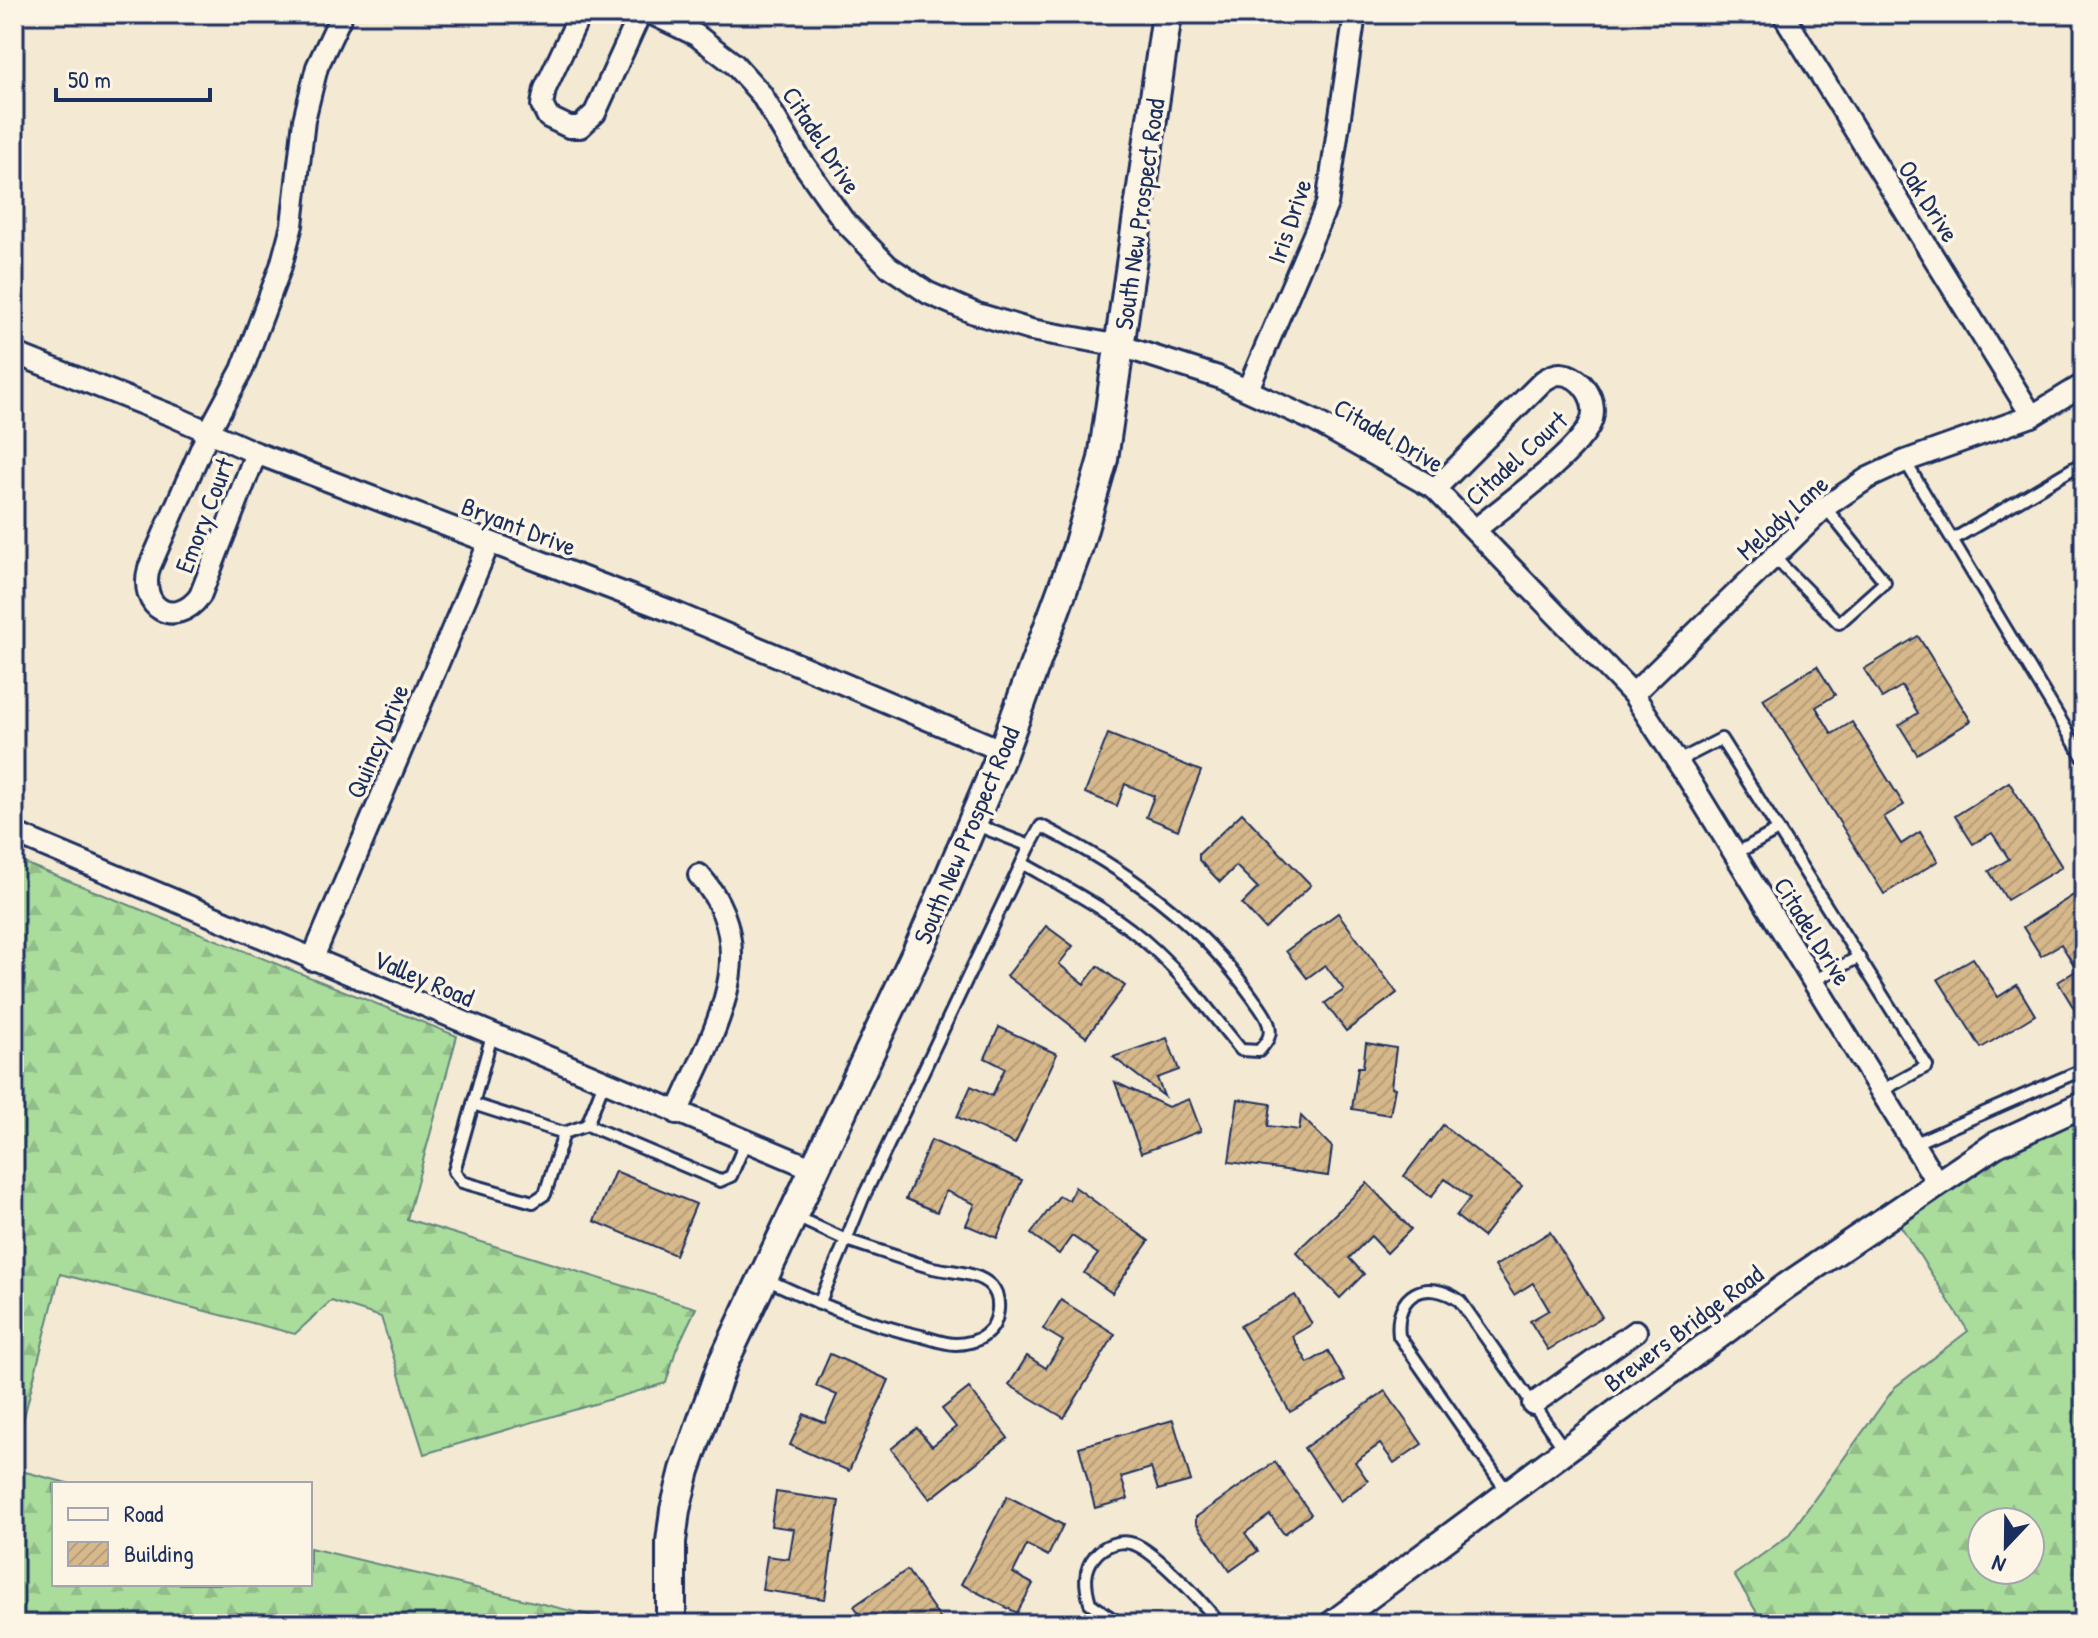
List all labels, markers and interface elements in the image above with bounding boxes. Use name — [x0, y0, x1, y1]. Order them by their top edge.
scale bar — [56, 52, 210, 102]
text: 50 m — [68, 63, 111, 95]
street label: Citadel Drive — [774, 80, 870, 200]
street label: South New Prospect Road — [1105, 96, 1173, 332]
street label: Oak Drive — [1890, 153, 1968, 249]
street label: Iris Drive — [1258, 174, 1320, 268]
street label: Citadel Drive — [1328, 389, 1450, 481]
street label: Citadel Court — [1457, 402, 1576, 513]
street label: Emory Court — [166, 451, 242, 578]
street label: Melody Lane — [1729, 466, 1835, 568]
street label: Bryant Drive — [457, 488, 581, 564]
street label: Quincy Drive — [337, 678, 417, 804]
street label: South New Prospect Road — [904, 721, 1028, 949]
street label: Citadel Drive — [1766, 870, 1860, 992]
street label: Valley Road — [368, 941, 480, 1015]
street label: Brewers Bridge Road — [1596, 1256, 1770, 1400]
legend — [52, 1482, 312, 1586]
text: Road — [124, 1497, 163, 1529]
north arrow — [1966, 1506, 2046, 1586]
text: Building — [124, 1537, 194, 1569]
text: N — [1987, 1548, 2010, 1581]

